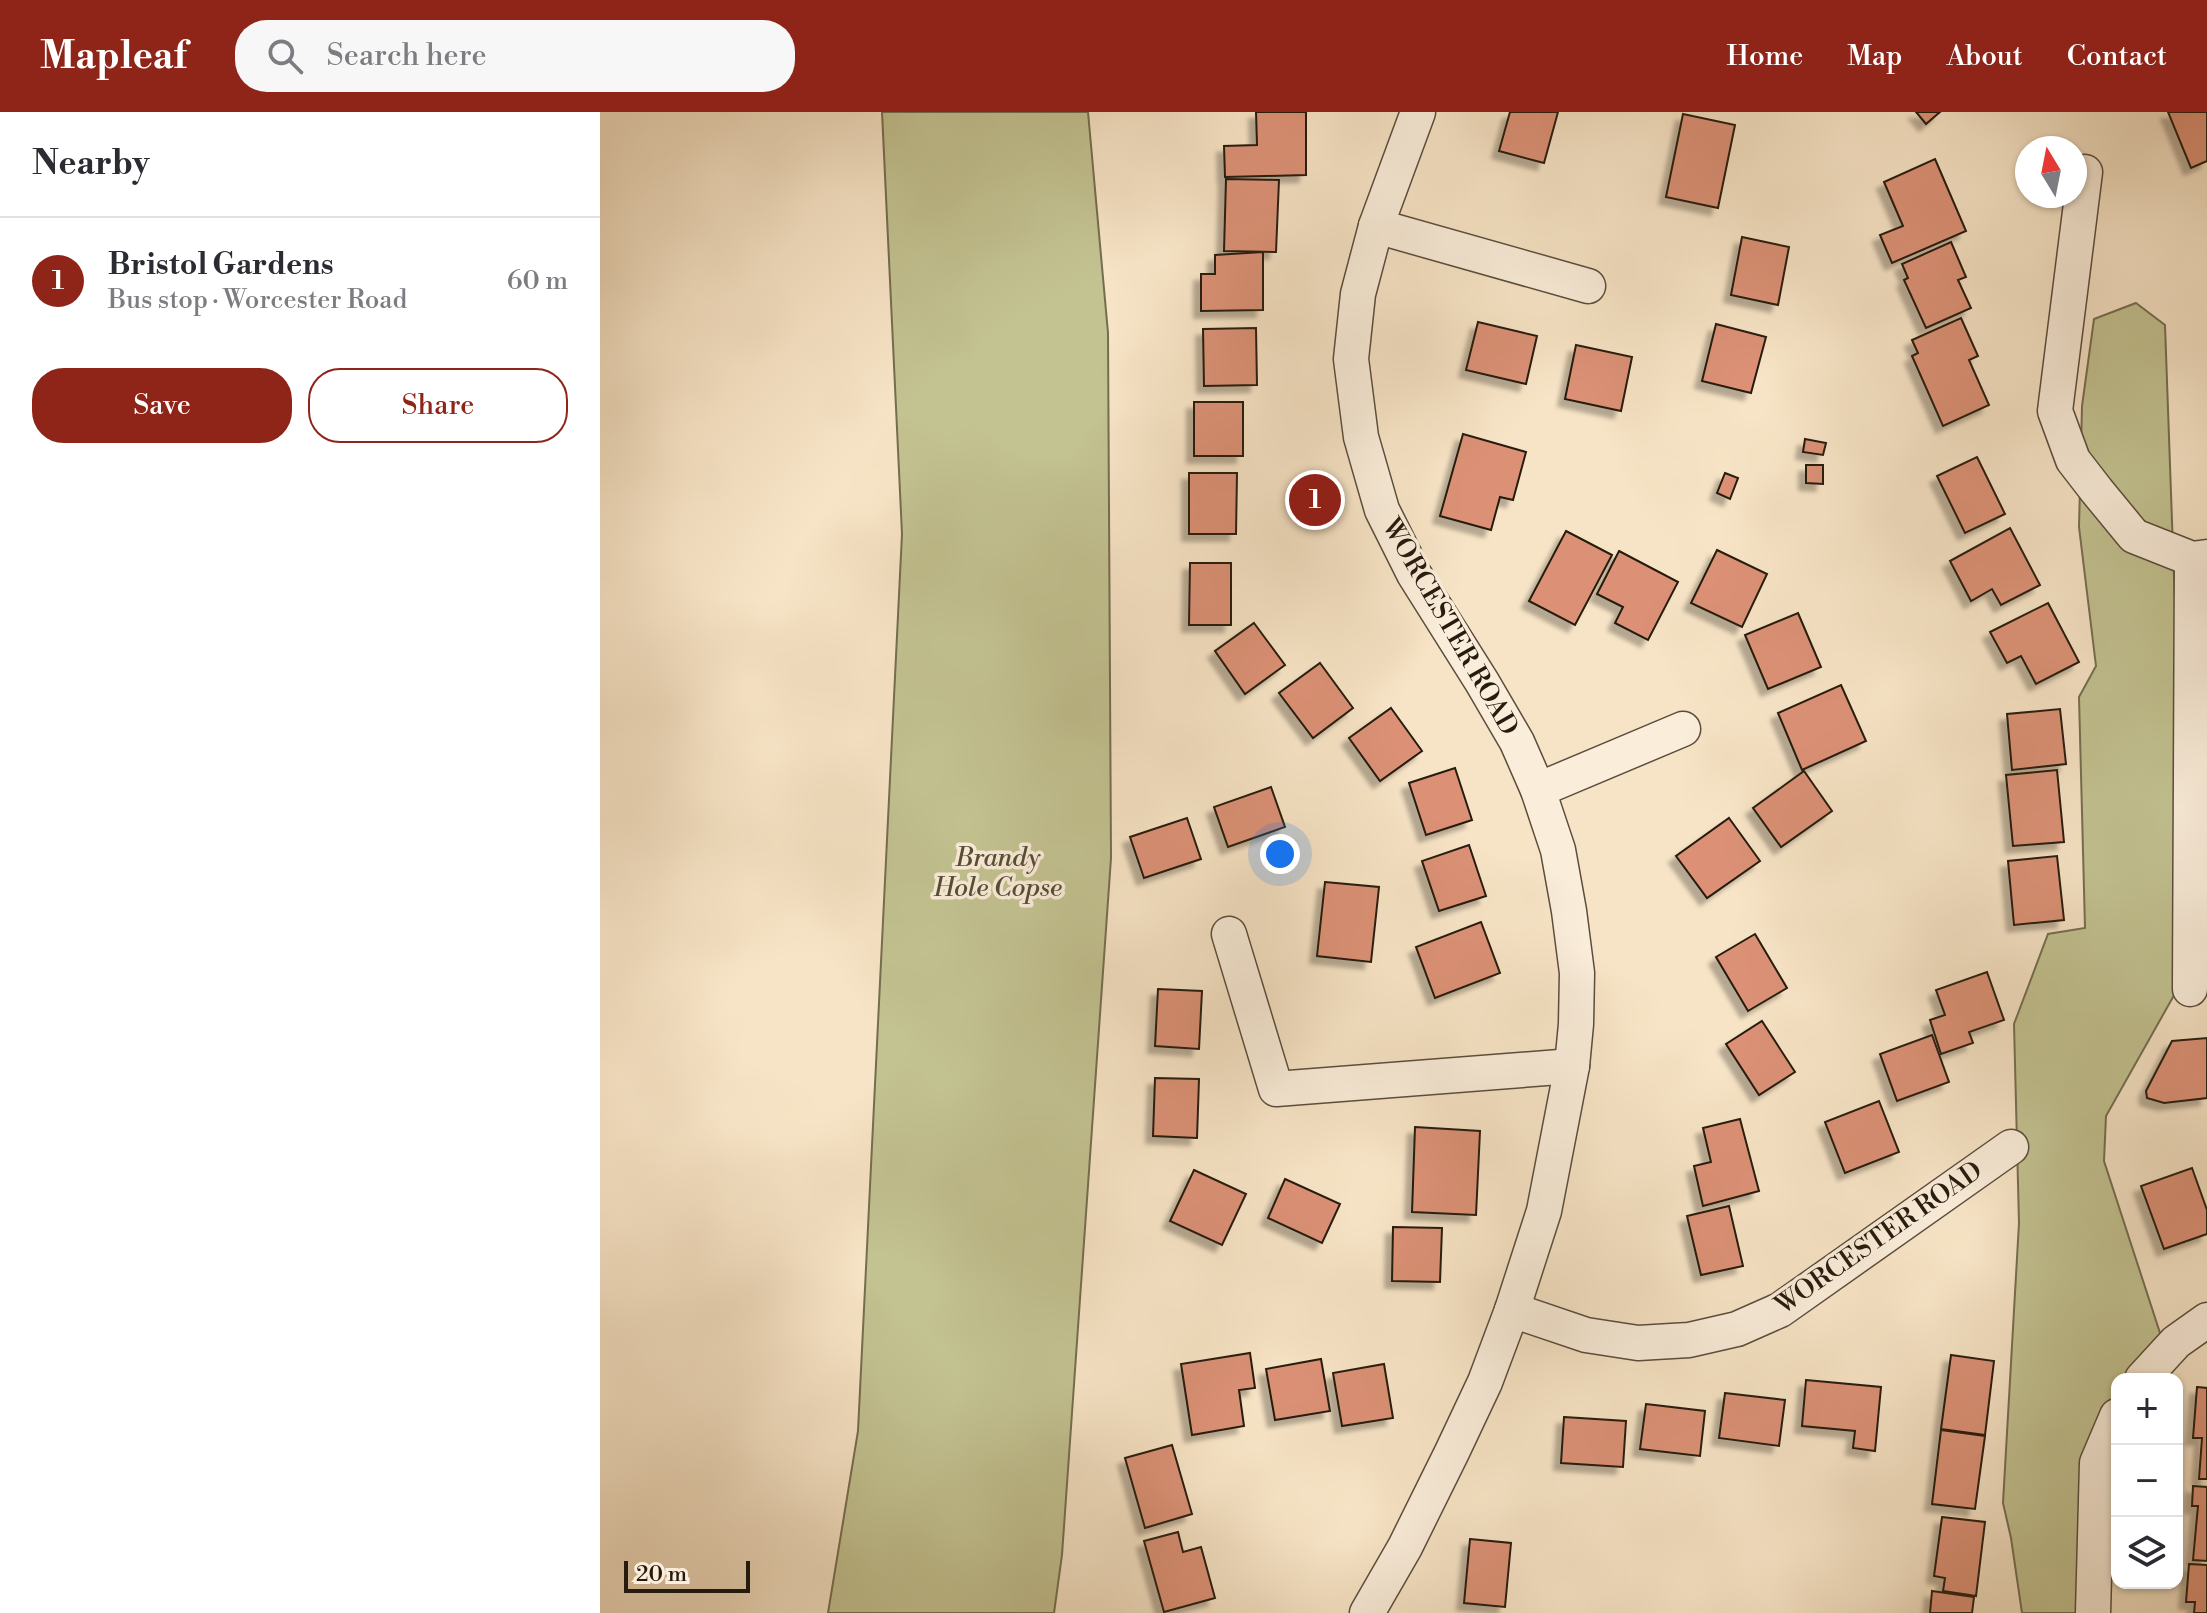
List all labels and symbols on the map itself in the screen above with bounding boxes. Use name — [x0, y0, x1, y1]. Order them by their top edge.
north arrow — [2015, 136, 2087, 208]
pin: 1 — [1289, 470, 1341, 530]
street label: WORCESTER ROAD — [1374, 512, 1525, 741]
your location — [1260, 834, 1300, 874]
park label: Brandy Hole Copse — [933, 842, 1062, 904]
street label: WORCESTER ROAD — [1769, 1155, 1989, 1322]
scale bar — [624, 1557, 750, 1593]

